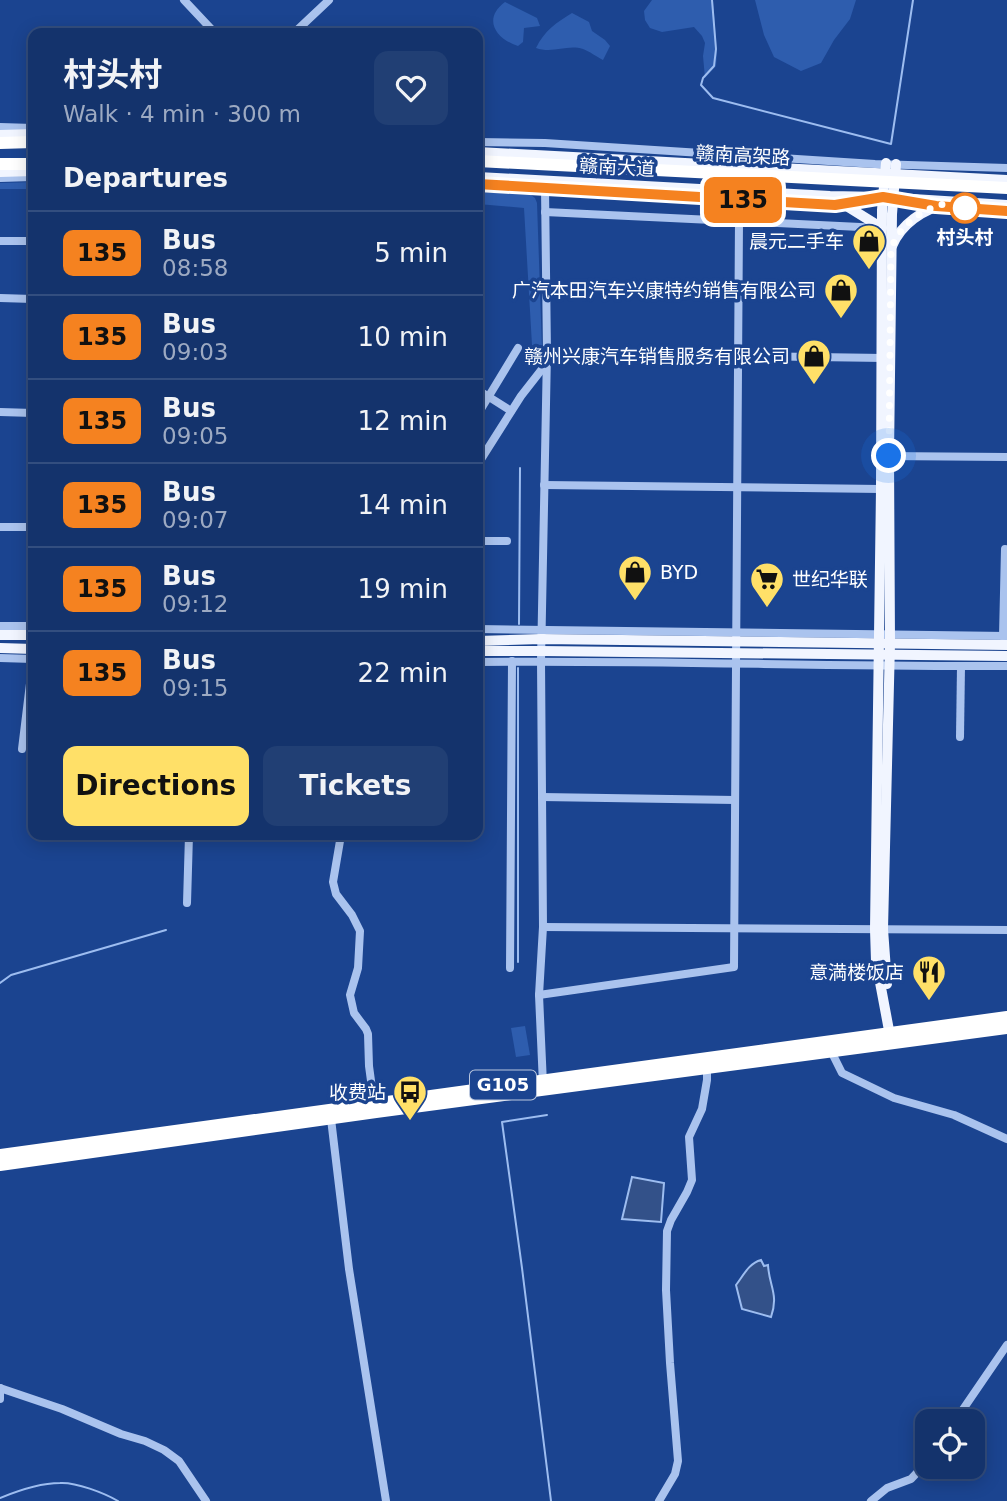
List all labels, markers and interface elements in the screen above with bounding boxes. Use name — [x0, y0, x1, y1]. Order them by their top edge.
button: heart — [374, 51, 448, 125]
text: 村头村 — [63, 55, 162, 94]
text: Walk · 4 min · 300 m — [63, 101, 301, 127]
street label: 赣南高架路 — [695, 142, 791, 168]
street label: 赣南大道 — [578, 154, 656, 180]
text: Departures — [63, 163, 228, 193]
line badge: 135 — [703, 177, 783, 223]
text: 135 — [718, 186, 768, 214]
marker: 村头村 — [950, 193, 980, 223]
shop icon: 晨元二手车 — [850, 222, 888, 271]
text: Bus — [162, 225, 216, 255]
place label: 村头村 — [936, 226, 994, 248]
place label: 晨元二手车 — [749, 230, 844, 252]
text: 5 min — [374, 238, 448, 268]
text: 135 — [77, 239, 127, 267]
text: 08:58 — [162, 255, 228, 281]
shop icon: 广汽本田汽车兴康特约销售有限公司 — [822, 271, 860, 320]
place label: 广汽本田汽车兴康特约销售有限公司 — [512, 279, 816, 301]
text: Bus — [162, 309, 216, 339]
text: 10 min — [358, 322, 448, 352]
text: 135 — [77, 323, 127, 351]
shop icon: 赣州兴康汽车销售服务有限公司 — [795, 337, 833, 386]
text: 09:03 — [162, 339, 228, 365]
place label: 赣州兴康汽车销售服务有限公司 — [524, 345, 790, 367]
text: Bus — [162, 393, 216, 423]
text: 12 min — [358, 406, 448, 436]
text: 135 — [77, 407, 127, 435]
text: 09:05 — [162, 423, 228, 449]
your location — [871, 438, 906, 473]
text: Bus — [162, 477, 216, 507]
text: 14 min — [358, 490, 448, 520]
text: 135 — [77, 491, 127, 519]
text: 09:07 — [162, 507, 228, 533]
shop icon: BYD — [616, 553, 654, 602]
supermarket icon: 世纪华联 — [748, 560, 786, 609]
text: Bus — [162, 561, 216, 591]
place label: BYD — [660, 561, 698, 583]
place label: 世纪华联 — [792, 568, 868, 590]
text: 19 min — [358, 574, 448, 604]
text: 135 — [77, 575, 127, 603]
text: 09:12 — [162, 591, 228, 617]
text: Bus — [162, 645, 216, 675]
text: 22 min — [358, 658, 448, 688]
text: 135 — [77, 659, 127, 687]
text: 09:15 — [162, 675, 228, 701]
button: Directions — [63, 746, 249, 826]
button: Tickets — [263, 746, 448, 826]
restaurant icon: 意満楼饭店 — [910, 953, 948, 1002]
place label: 意満楼饭店 — [809, 961, 904, 983]
road number: G105 — [470, 1070, 536, 1100]
bus stop icon: 收费站 — [391, 1073, 429, 1122]
place label: 收费站 — [329, 1081, 386, 1103]
map controls — [915, 1409, 985, 1479]
button: locate — [915, 1409, 985, 1479]

